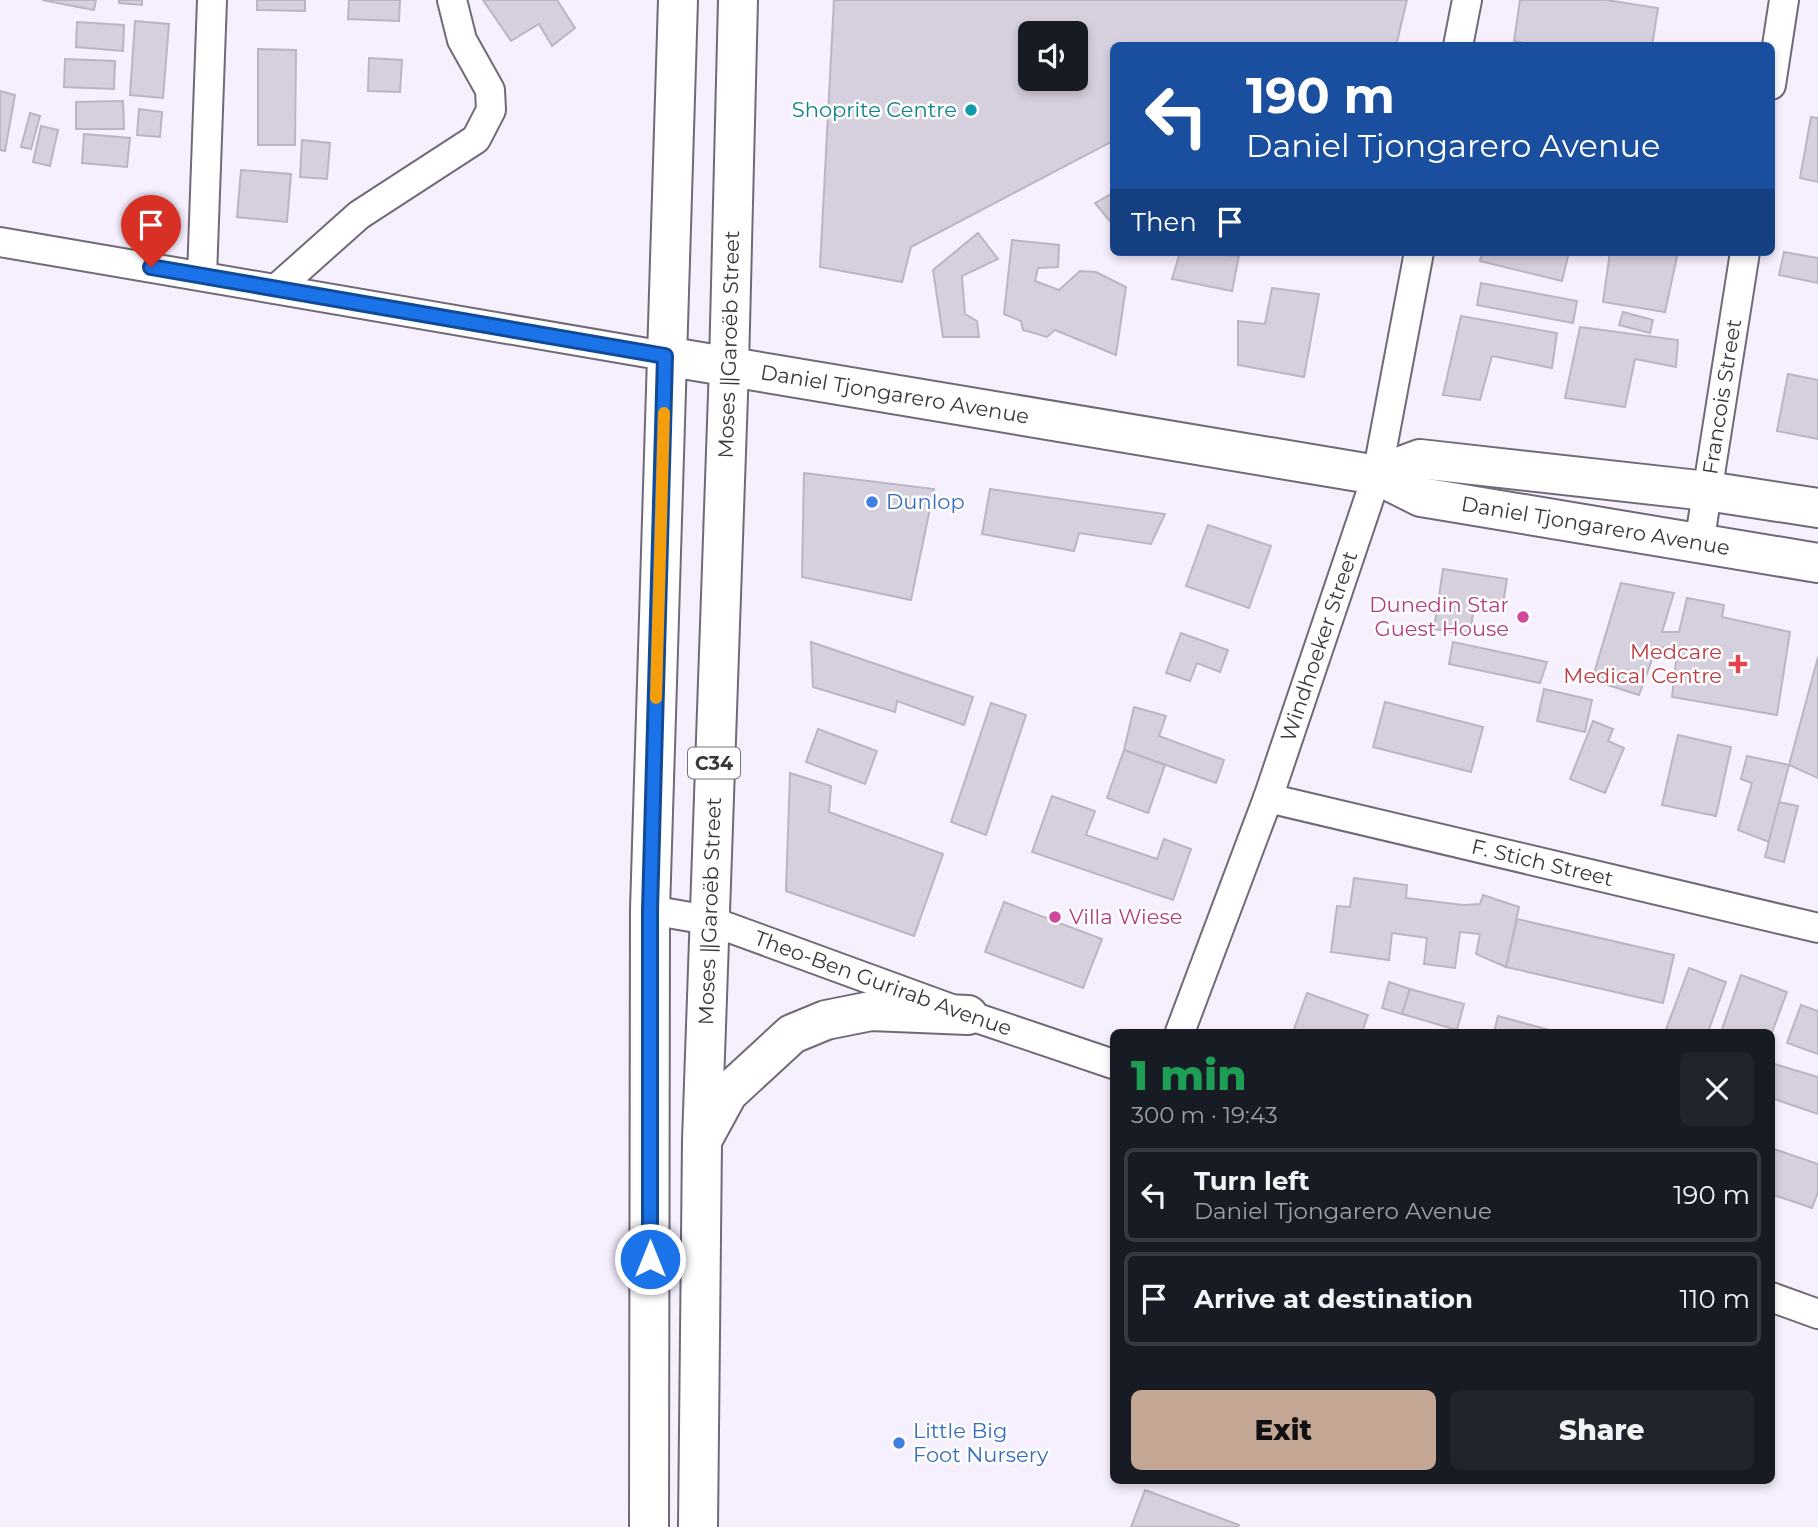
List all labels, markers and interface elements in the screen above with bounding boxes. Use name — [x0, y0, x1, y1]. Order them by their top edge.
map controls — [1018, 21, 1088, 91]
button: sound — [1018, 21, 1088, 91]
text: 190 m — [1246, 66, 1395, 125]
icon: left — [1131, 70, 1222, 161]
place label: Shoprite Centre — [792, 97, 957, 122]
marker: Shoprite Centre — [963, 102, 979, 118]
text: Daniel Tjongarero Avenue — [1246, 126, 1660, 165]
pin — [121, 195, 181, 267]
icon: arrive — [1211, 203, 1249, 241]
icon: arrive — [132, 206, 170, 244]
text: Then — [1131, 206, 1197, 238]
street label: Moses ǁGaroëb Street — [713, 230, 744, 459]
street label: Francois Street — [1697, 317, 1746, 476]
street label: Daniel Tjongarero Avenue — [759, 359, 1031, 429]
place label: Dunlop — [886, 489, 965, 514]
street label: Daniel Tjongarero Avenue — [1459, 491, 1732, 560]
marker: Dunlop — [864, 494, 880, 510]
street label: Windhoeker Street — [1275, 548, 1362, 745]
place label: Dunedin Star Guest House — [1369, 592, 1509, 641]
marker: Dunedin Star Guest House — [1515, 609, 1531, 625]
place label: Medcare Medical Centre — [1563, 639, 1722, 688]
marker: Medcare Medical Centre — [1728, 654, 1748, 674]
road number: C34 — [688, 748, 740, 778]
street label: Moses ǁGaroëb Street — [693, 797, 726, 1026]
street label: F. Stich Street — [1469, 834, 1616, 891]
place label: Villa Wiese — [1069, 904, 1182, 929]
marker: Villa Wiese — [1047, 909, 1063, 925]
street label: Theo-Ben Gurirab Avenue — [751, 925, 1015, 1041]
text: 1 min — [1131, 1049, 1247, 1101]
button: close — [1680, 1052, 1754, 1126]
text: 300 m · 19:43 — [1131, 1101, 1278, 1129]
text: Turn left — [1194, 1165, 1310, 1197]
icon: left — [1135, 1176, 1173, 1214]
text: 190 m — [1673, 1179, 1750, 1211]
text: Daniel Tjongarero Avenue — [1194, 1197, 1492, 1225]
position arrow — [613, 1222, 687, 1296]
icon: arrive — [1135, 1280, 1173, 1318]
text: Arrive at destination — [1194, 1283, 1473, 1315]
text: 110 m — [1680, 1283, 1750, 1315]
button: Exit — [1131, 1390, 1436, 1470]
button: Share — [1450, 1390, 1754, 1470]
place label: Little Big Foot Nursery — [913, 1418, 1049, 1467]
marker: Little Big Foot Nursery — [891, 1435, 907, 1451]

